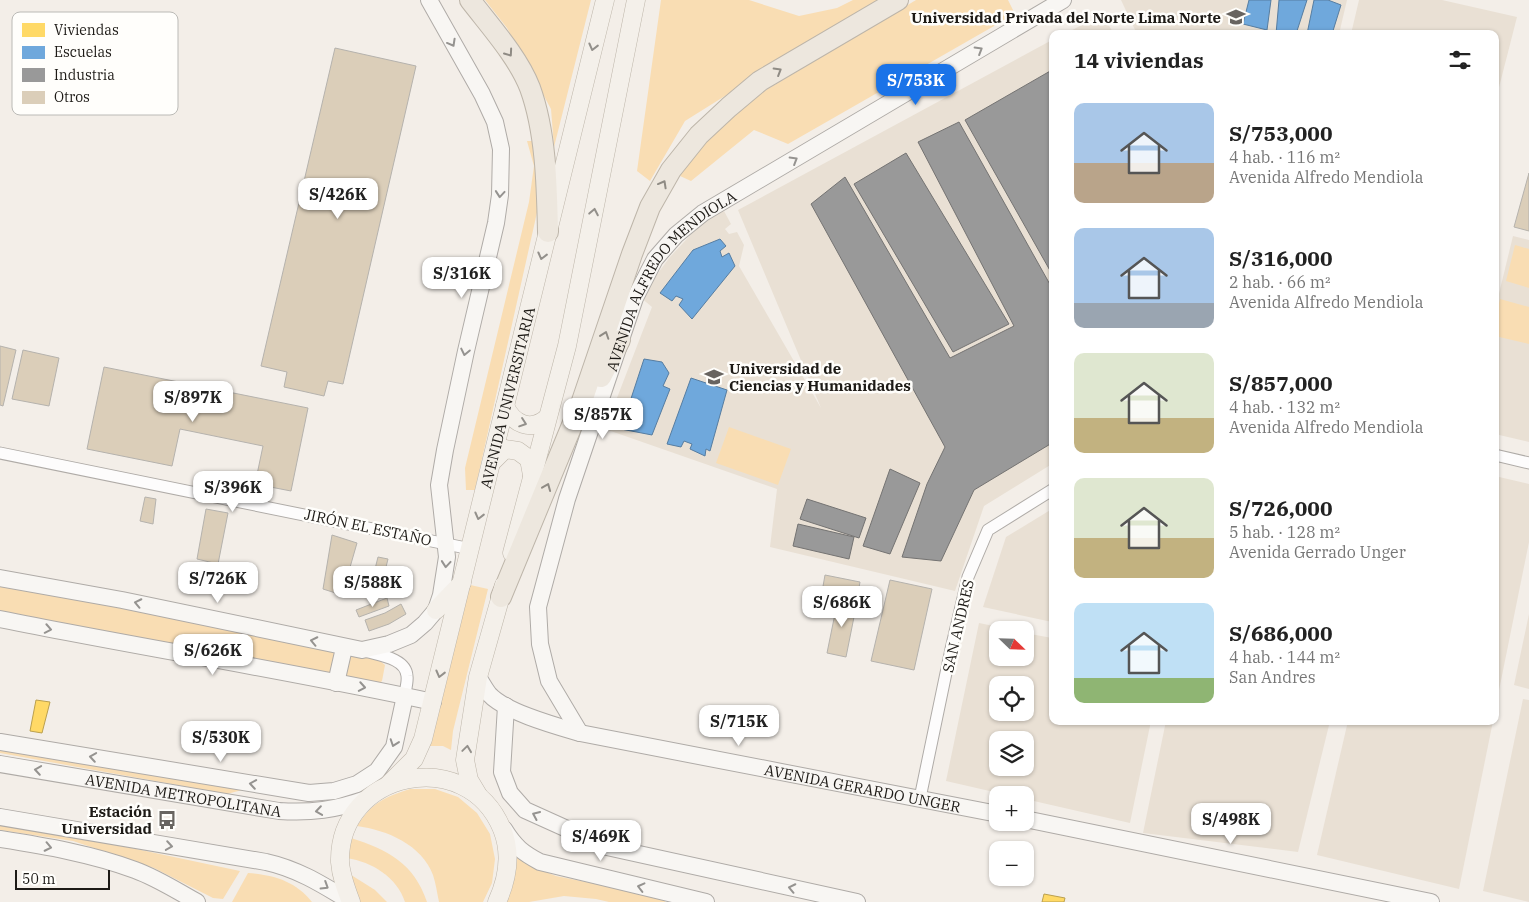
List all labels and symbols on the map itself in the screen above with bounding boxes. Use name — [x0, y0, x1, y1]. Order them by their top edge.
school or university icon: Universidad Privada del Norte Lima Norte — [1225, 6, 1247, 28]
place label: Universidad Privada del Norte Lima Norte — [911, 8, 1221, 27]
legend — [12, 12, 178, 115]
text: Viviendas — [54, 21, 119, 39]
one-way arrow — [446, 37, 456, 46]
text: Escuelas — [54, 43, 112, 61]
one-way arrow — [588, 43, 599, 52]
one-way arrow — [503, 47, 512, 57]
one-way arrow — [973, 47, 982, 57]
pin: S/753K — [875, 64, 957, 106]
text: Industria — [54, 66, 115, 84]
one-way arrow — [772, 68, 781, 78]
text: Otros — [54, 88, 90, 106]
one-way arrow — [788, 156, 797, 166]
pin: S/426K — [297, 178, 379, 220]
one-way arrow — [657, 180, 667, 189]
street label: AVENIDA ALFREDO MENDIOLA — [601, 186, 740, 374]
one-way arrow — [494, 190, 505, 198]
one-way arrow — [588, 208, 598, 216]
one-way arrow — [537, 252, 548, 261]
pin: S/316K — [421, 256, 503, 299]
street label: AVENIDA UNIVERSITARIA — [476, 304, 539, 490]
one-way arrow — [599, 332, 609, 340]
one-way arrow — [461, 348, 471, 357]
place label: Universidad de Ciencias y Humanidades — [729, 359, 911, 395]
school or university icon: Universidad de Ciencias y Humanidades — [703, 366, 725, 388]
pin: S/897K — [152, 380, 234, 423]
pin: S/857K — [562, 398, 644, 440]
one-way arrow — [518, 417, 527, 427]
pin: S/396K — [192, 470, 274, 513]
one-way arrow — [540, 483, 551, 492]
street label: JIRÓN EL ESTAÑO — [303, 504, 433, 550]
one-way arrow — [474, 512, 485, 521]
one-way arrow — [441, 561, 452, 569]
pin: S/726K — [177, 562, 259, 604]
pin: S/588K — [332, 566, 414, 608]
street label: SAN ANDRES — [938, 577, 978, 675]
pin: S/686K — [801, 586, 883, 628]
one-way arrow — [133, 598, 142, 609]
north arrow — [989, 621, 1034, 666]
one-way arrow — [43, 623, 52, 633]
pin: S/626K — [172, 634, 254, 676]
one-way arrow — [309, 636, 318, 647]
one-way arrow — [435, 669, 446, 678]
one-way arrow — [358, 682, 367, 692]
pin: S/715K — [698, 704, 780, 747]
pin: S/530K — [180, 720, 262, 763]
one-way arrow — [389, 739, 399, 747]
one-way arrow — [461, 744, 471, 753]
one-way arrow — [88, 753, 97, 763]
street label: AVENIDA GERARDO UNGER — [763, 759, 962, 816]
one-way arrow — [33, 765, 42, 775]
street label: AVENIDA METROPOLITANA — [84, 769, 284, 821]
one-way arrow — [249, 779, 257, 790]
place label: Estación Universidad — [61, 802, 153, 838]
pin: S/498K — [1190, 802, 1272, 845]
one-way arrow — [315, 805, 324, 815]
bus stop icon: Estación Universidad — [156, 809, 178, 831]
one-way arrow — [532, 811, 541, 822]
pin: S/469K — [560, 820, 642, 862]
one-way arrow — [165, 840, 173, 850]
one-way arrow — [43, 842, 52, 852]
scale bar — [15, 867, 110, 890]
one-way arrow — [319, 880, 328, 889]
one-way arrow — [638, 883, 646, 893]
one-way arrow — [787, 883, 796, 894]

